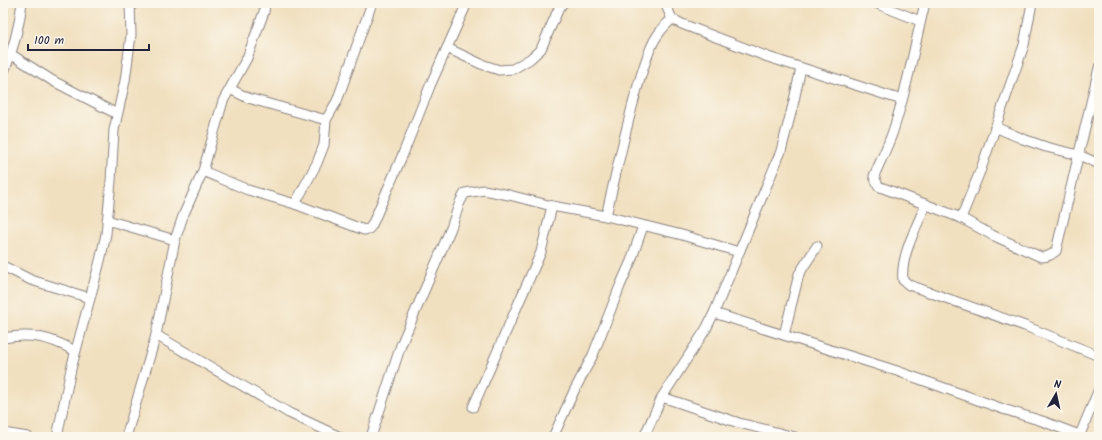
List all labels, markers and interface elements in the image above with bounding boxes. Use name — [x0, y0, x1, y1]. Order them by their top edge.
scale bar — [28, 26, 149, 52]
text: 100 m — [34, 31, 65, 50]
north arrow — [1036, 374, 1076, 414]
text: N — [1053, 376, 1062, 395]

